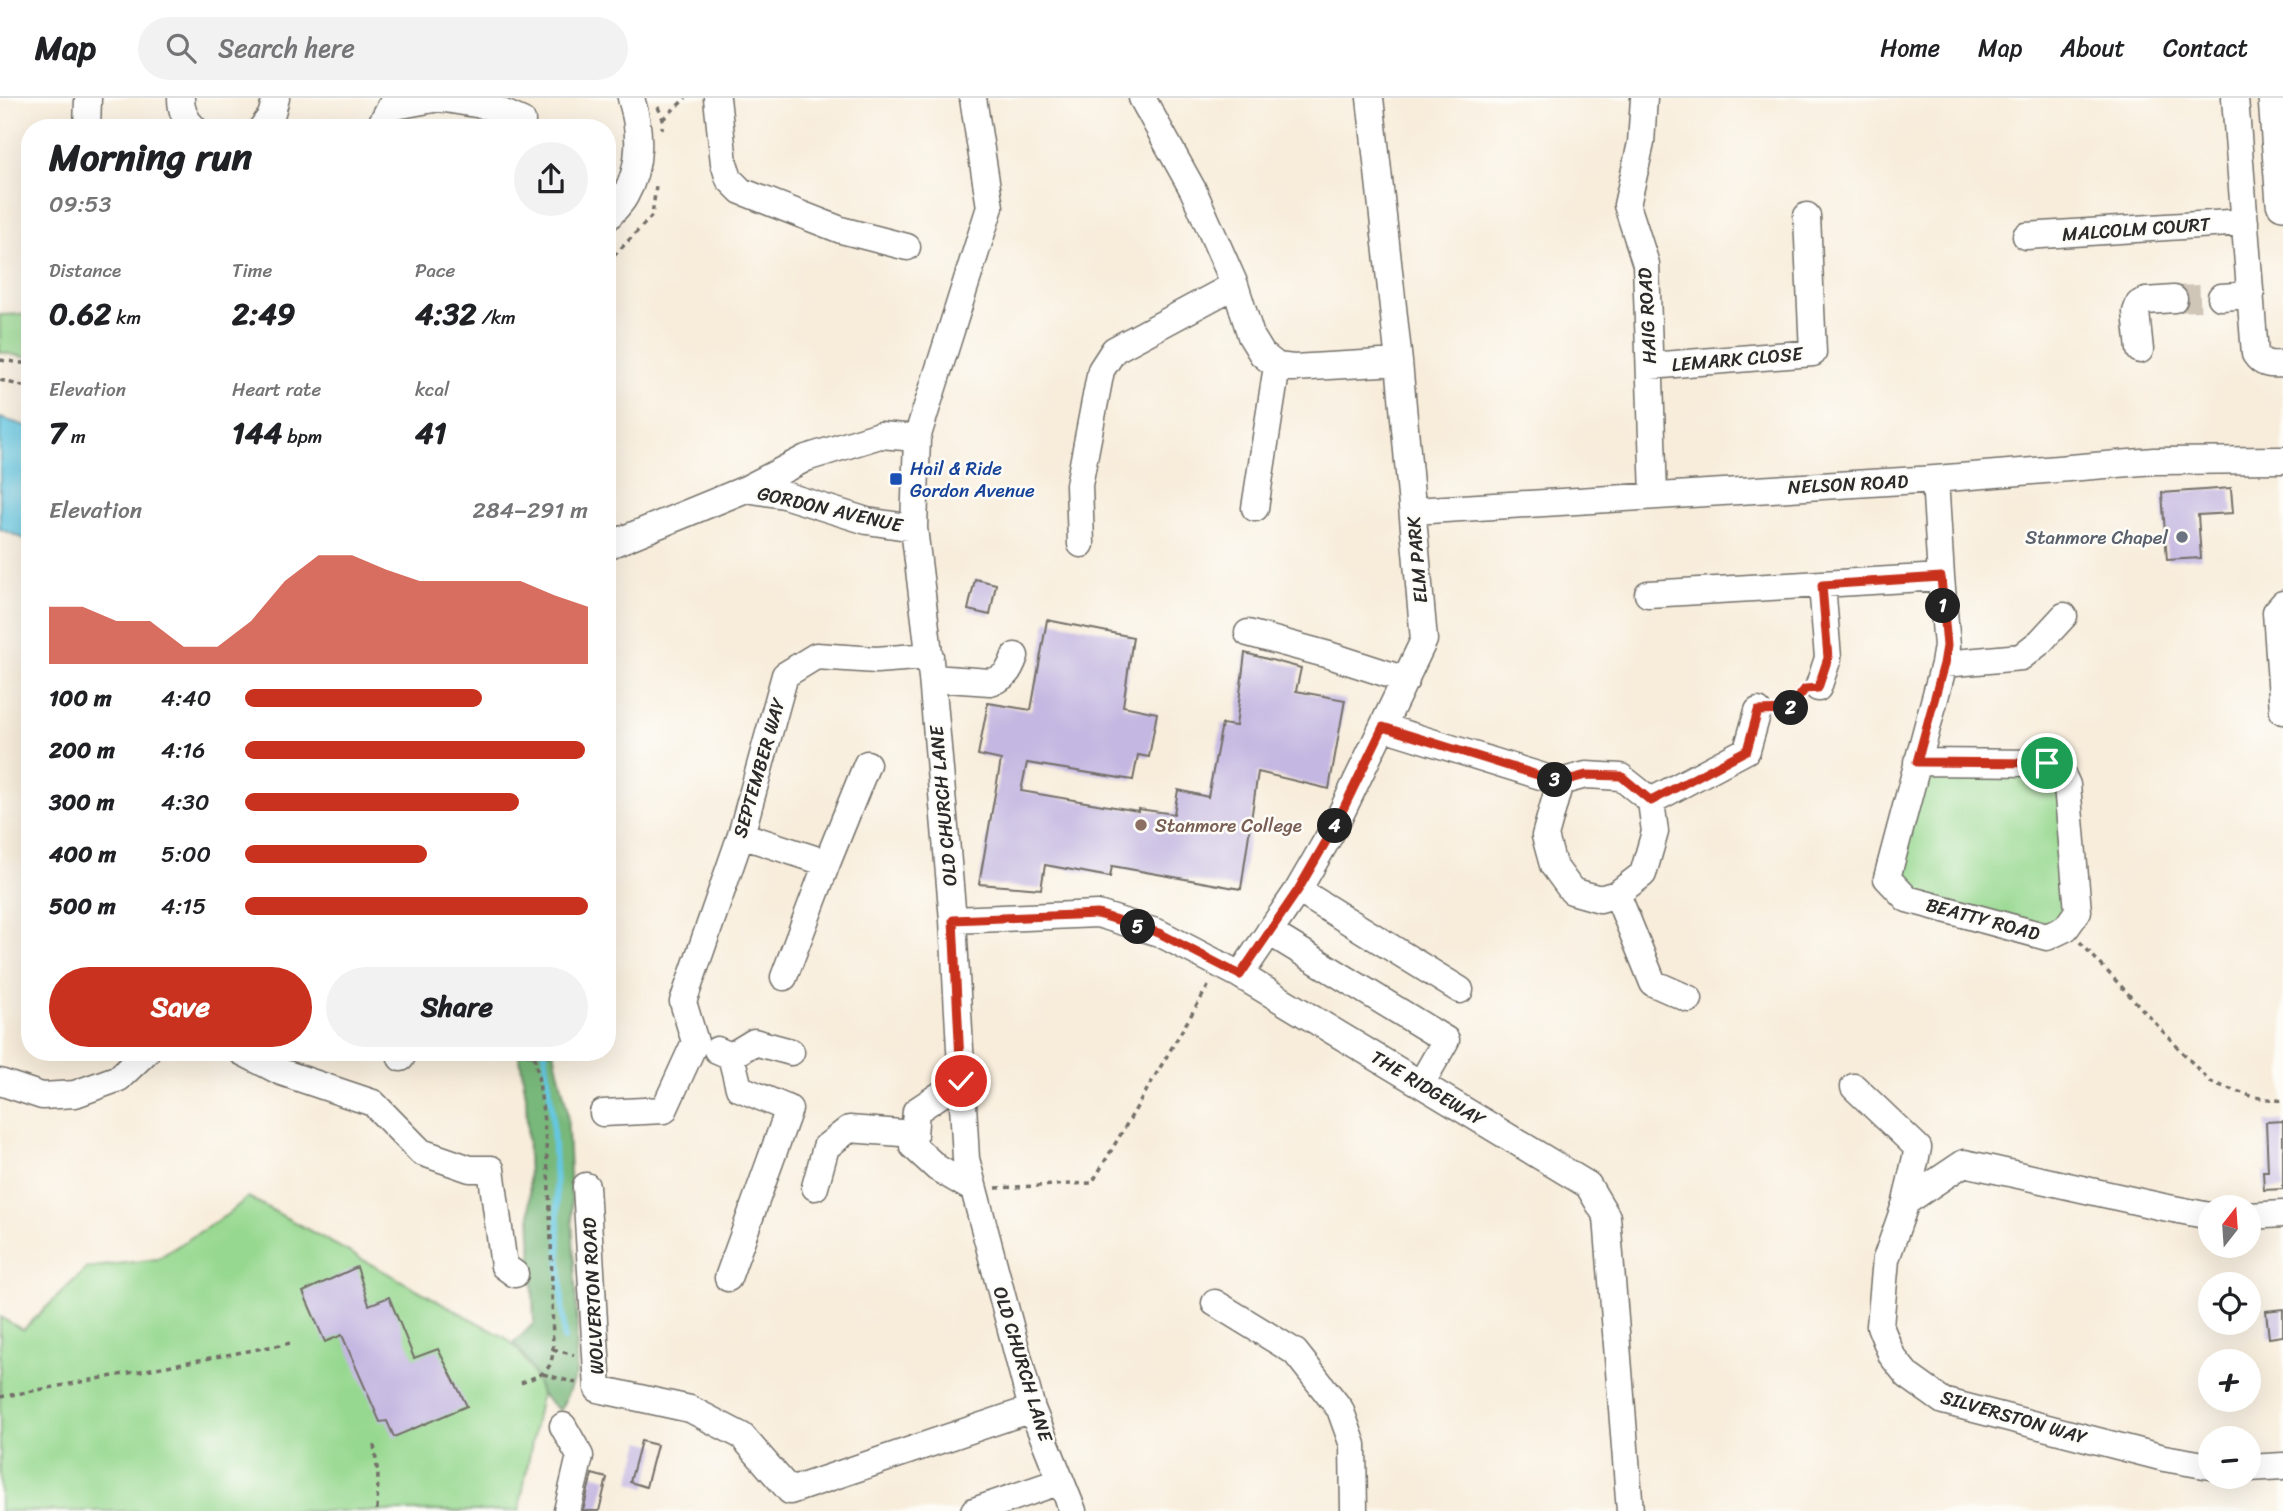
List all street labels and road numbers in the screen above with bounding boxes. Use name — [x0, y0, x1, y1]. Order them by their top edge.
street label: MALCOLM COURT — [2061, 207, 2212, 251]
street label: HAIG ROAD — [1628, 267, 1666, 365]
street label: LEMARK CLOSE — [1670, 337, 1805, 381]
street label: NELSON ROAD — [1787, 464, 1910, 504]
street label: GORDON AVENUE — [754, 476, 907, 542]
street label: ELM PARK — [1397, 514, 1437, 605]
street label: SEPTEMBER WAY — [723, 693, 795, 842]
street label: OLD CHURCH LANE — [919, 723, 966, 888]
street label: BEATTY ROAD — [1922, 888, 2044, 950]
street label: THE RIDGEWAY — [1364, 1041, 1493, 1136]
street label: WOLVERTON ROAD — [572, 1216, 614, 1375]
street label: OLD CHURCH LANE — [984, 1282, 1063, 1447]
street label: SILVERSTON WAY — [1937, 1380, 2092, 1454]

